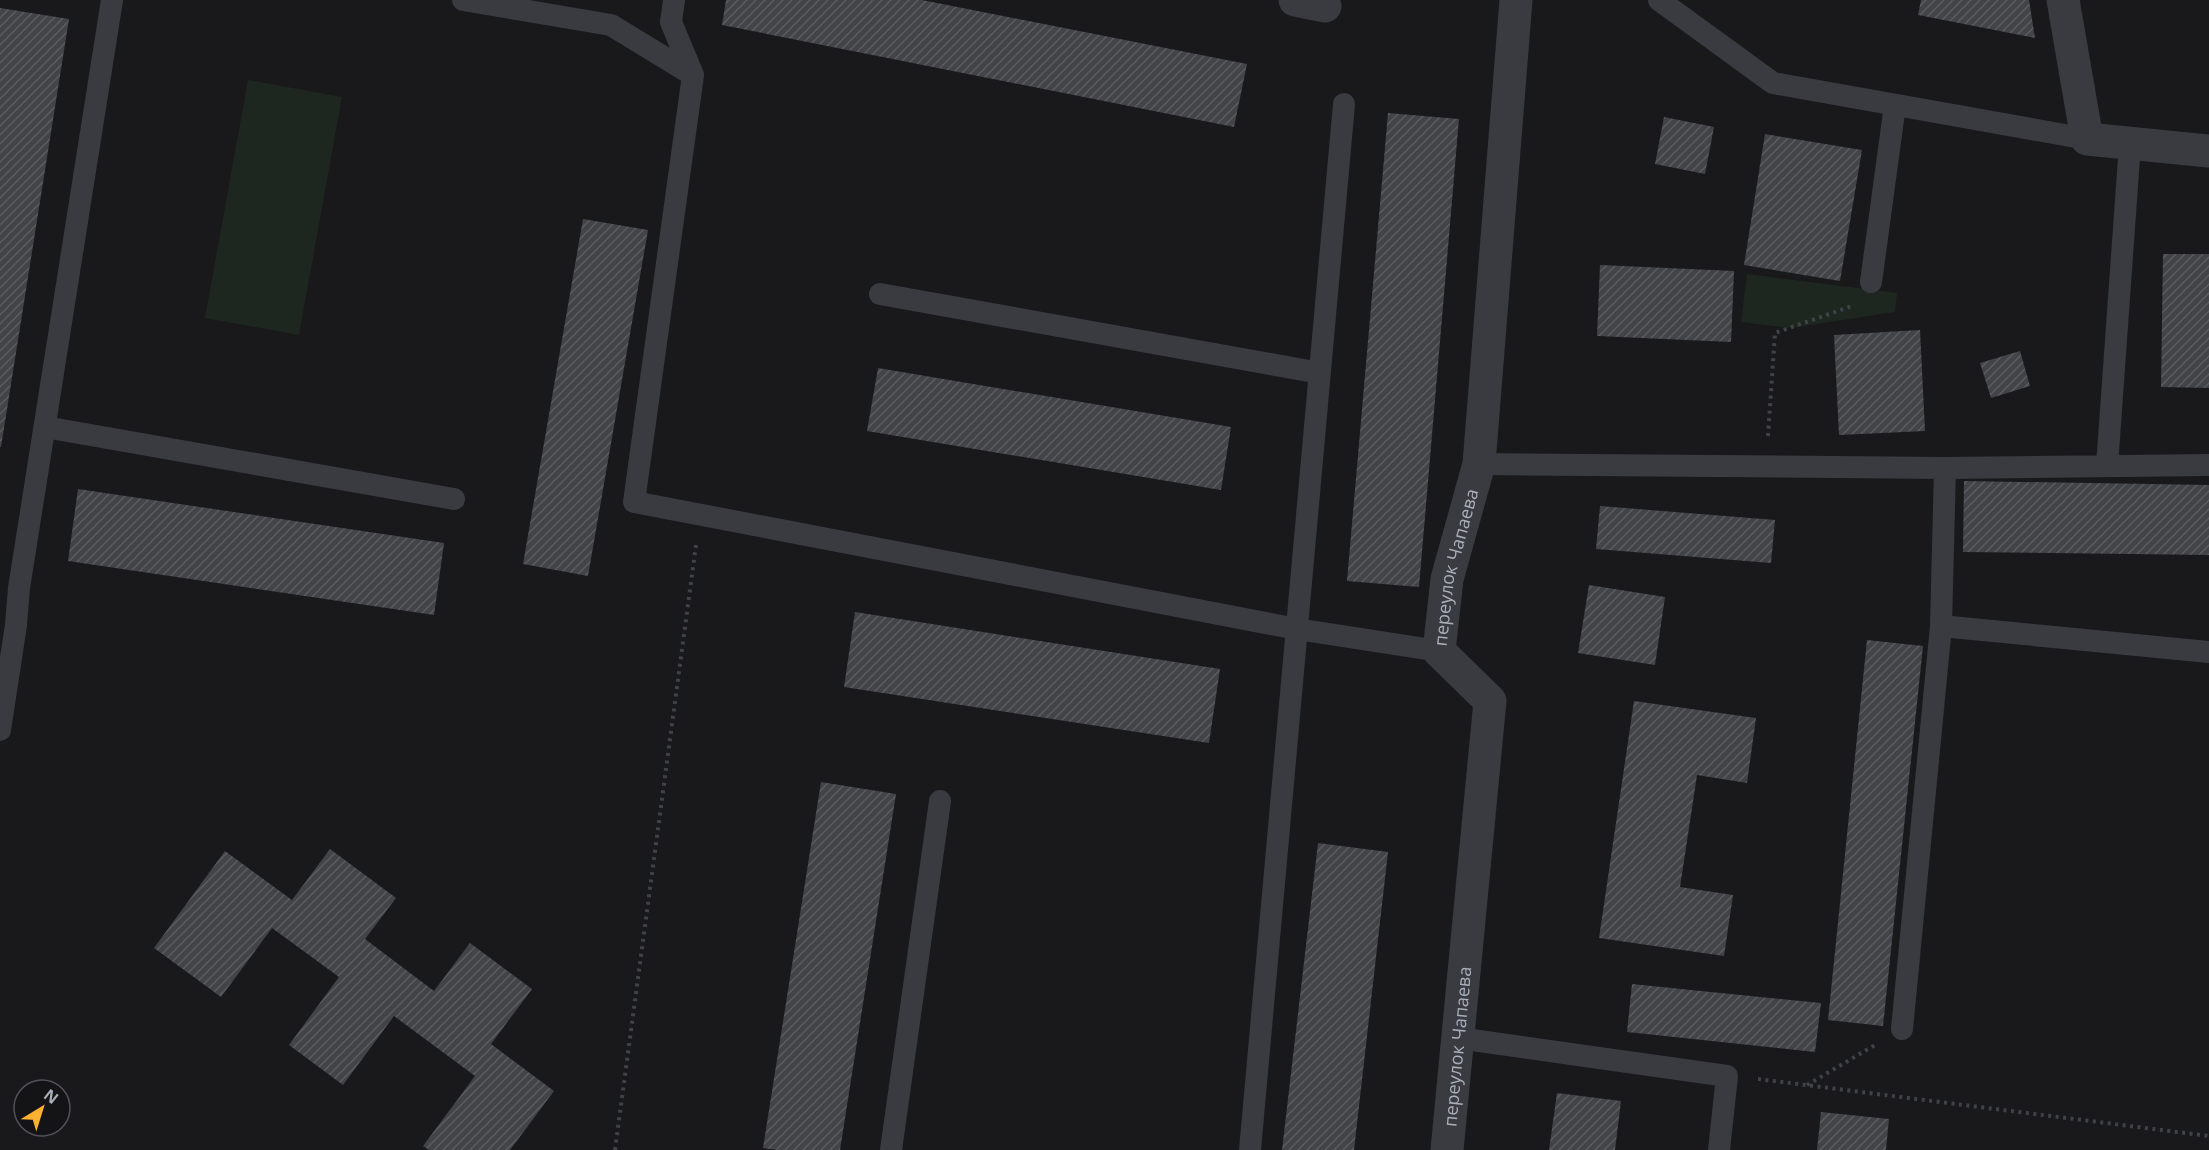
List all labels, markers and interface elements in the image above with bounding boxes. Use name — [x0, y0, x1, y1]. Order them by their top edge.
street label: переулок Чапаева — [1428, 486, 1484, 647]
street label: переулок Чапаева — [1437, 965, 1477, 1128]
north arrow — [12, 1078, 72, 1138]
text: N — [39, 1084, 63, 1109]

